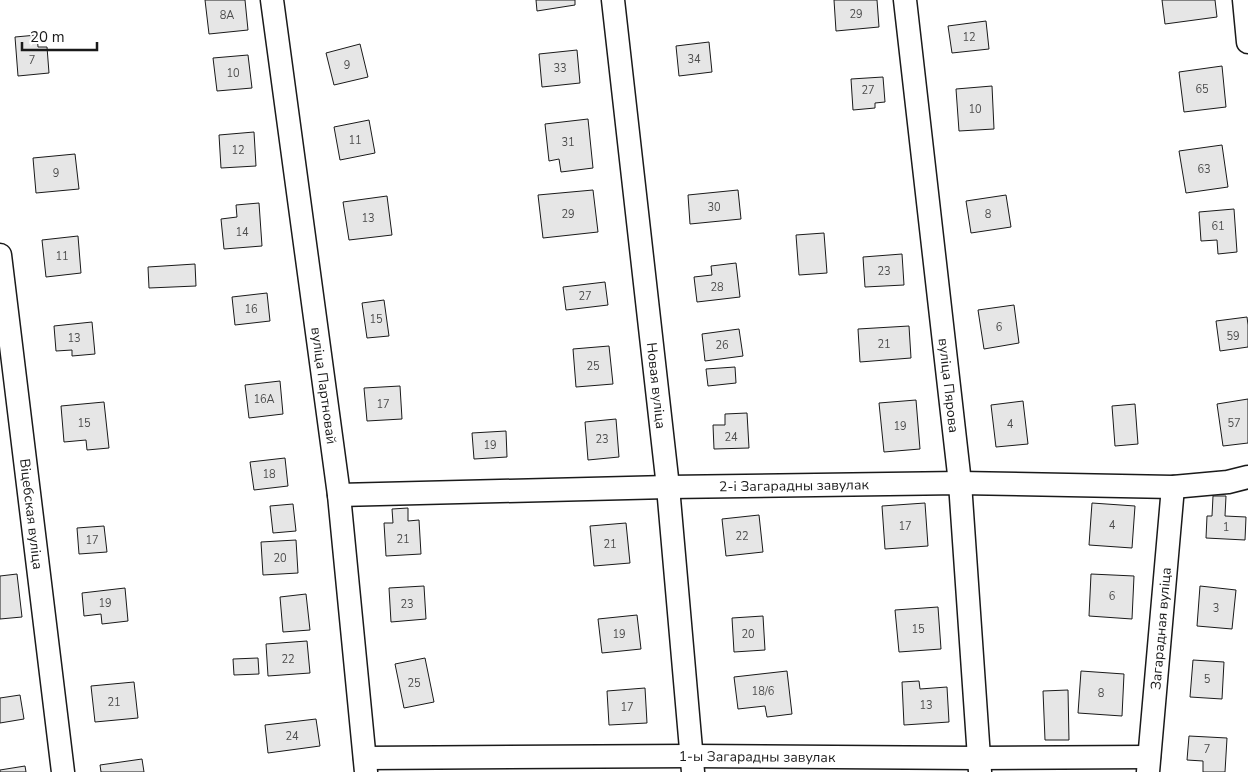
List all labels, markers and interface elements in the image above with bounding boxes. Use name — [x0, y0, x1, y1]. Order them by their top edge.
house number: 29 — [849, 7, 863, 22]
house number: 8А — [220, 8, 234, 23]
scale bar — [22, 20, 98, 52]
text: 20 m — [30, 27, 65, 47]
house number: 12 — [962, 30, 976, 45]
house number: 34 — [687, 52, 701, 67]
house number: 7 — [29, 53, 35, 68]
house number: 9 — [344, 58, 350, 73]
house number: 33 — [553, 61, 567, 76]
house number: 10 — [226, 66, 240, 81]
house number: 65 — [1195, 82, 1209, 97]
house number: 27 — [861, 83, 875, 98]
house number: 10 — [968, 102, 982, 117]
house number: 11 — [348, 133, 362, 148]
house number: 31 — [561, 135, 575, 150]
house number: 12 — [231, 143, 245, 158]
house number: 63 — [1197, 162, 1211, 177]
house number: 9 — [53, 166, 59, 181]
house number: 30 — [707, 200, 721, 215]
house number: 29 — [561, 207, 575, 222]
house number: 8 — [985, 207, 992, 222]
house number: 13 — [361, 211, 375, 226]
house number: 61 — [1211, 219, 1225, 234]
house number: 14 — [235, 225, 249, 240]
house number: 11 — [55, 249, 69, 264]
house number: 23 — [877, 264, 891, 279]
house number: 28 — [710, 280, 724, 295]
house number: 27 — [578, 289, 592, 304]
house number: 16 — [244, 302, 258, 317]
house number: 15 — [369, 312, 383, 327]
house number: 6 — [996, 320, 1003, 335]
street label: вуліца Партновай — [307, 326, 341, 445]
house number: 59 — [1226, 329, 1240, 344]
house number: 13 — [67, 331, 81, 346]
house number: 21 — [877, 337, 891, 352]
street label: вуліца Пярова — [934, 337, 964, 434]
house number: 26 — [715, 338, 729, 353]
street label: Новая вуліца — [642, 341, 671, 430]
house number: 25 — [586, 359, 600, 374]
house number: 16А — [253, 392, 275, 407]
house number: 17 — [376, 397, 390, 412]
house number: 15 — [77, 416, 91, 431]
house number: 57 — [1227, 416, 1241, 431]
house number: 4 — [1007, 417, 1014, 432]
house number: 19 — [893, 419, 907, 434]
house number: 24 — [724, 430, 738, 445]
house number: 23 — [595, 432, 609, 447]
house number: 19 — [483, 438, 497, 453]
street label: Віцебская вуліца — [15, 458, 48, 571]
house number: 18 — [262, 467, 276, 482]
street label: 2-і Загарадны завулак — [719, 475, 870, 496]
house number: 4 — [1109, 518, 1116, 533]
house number: 17 — [898, 519, 912, 534]
house number: 1 — [1223, 520, 1229, 535]
house number: 22 — [735, 529, 749, 544]
house number: 21 — [396, 532, 410, 547]
house number: 17 — [85, 533, 99, 548]
house number: 21 — [603, 537, 617, 552]
house number: 20 — [273, 551, 287, 566]
street label: Загарадная вуліца — [1146, 566, 1175, 691]
house number: 6 — [1109, 589, 1116, 604]
house number: 19 — [98, 596, 112, 611]
house number: 23 — [400, 597, 414, 612]
house number: 3 — [1213, 601, 1219, 616]
house number: 15 — [911, 622, 925, 637]
house number: 19 — [612, 627, 626, 642]
house number: 20 — [741, 627, 755, 642]
house number: 22 — [281, 652, 295, 667]
house number: 5 — [1204, 672, 1211, 687]
house number: 25 — [407, 676, 421, 691]
house number: 18/6 — [752, 684, 775, 699]
house number: 8 — [1098, 686, 1105, 701]
house number: 21 — [107, 695, 121, 710]
house number: 13 — [919, 698, 933, 713]
house number: 17 — [620, 700, 634, 715]
house number: 24 — [285, 729, 299, 744]
house number: 7 — [1204, 742, 1210, 757]
street label: 1-ы Загарадны завулак — [679, 746, 836, 767]

